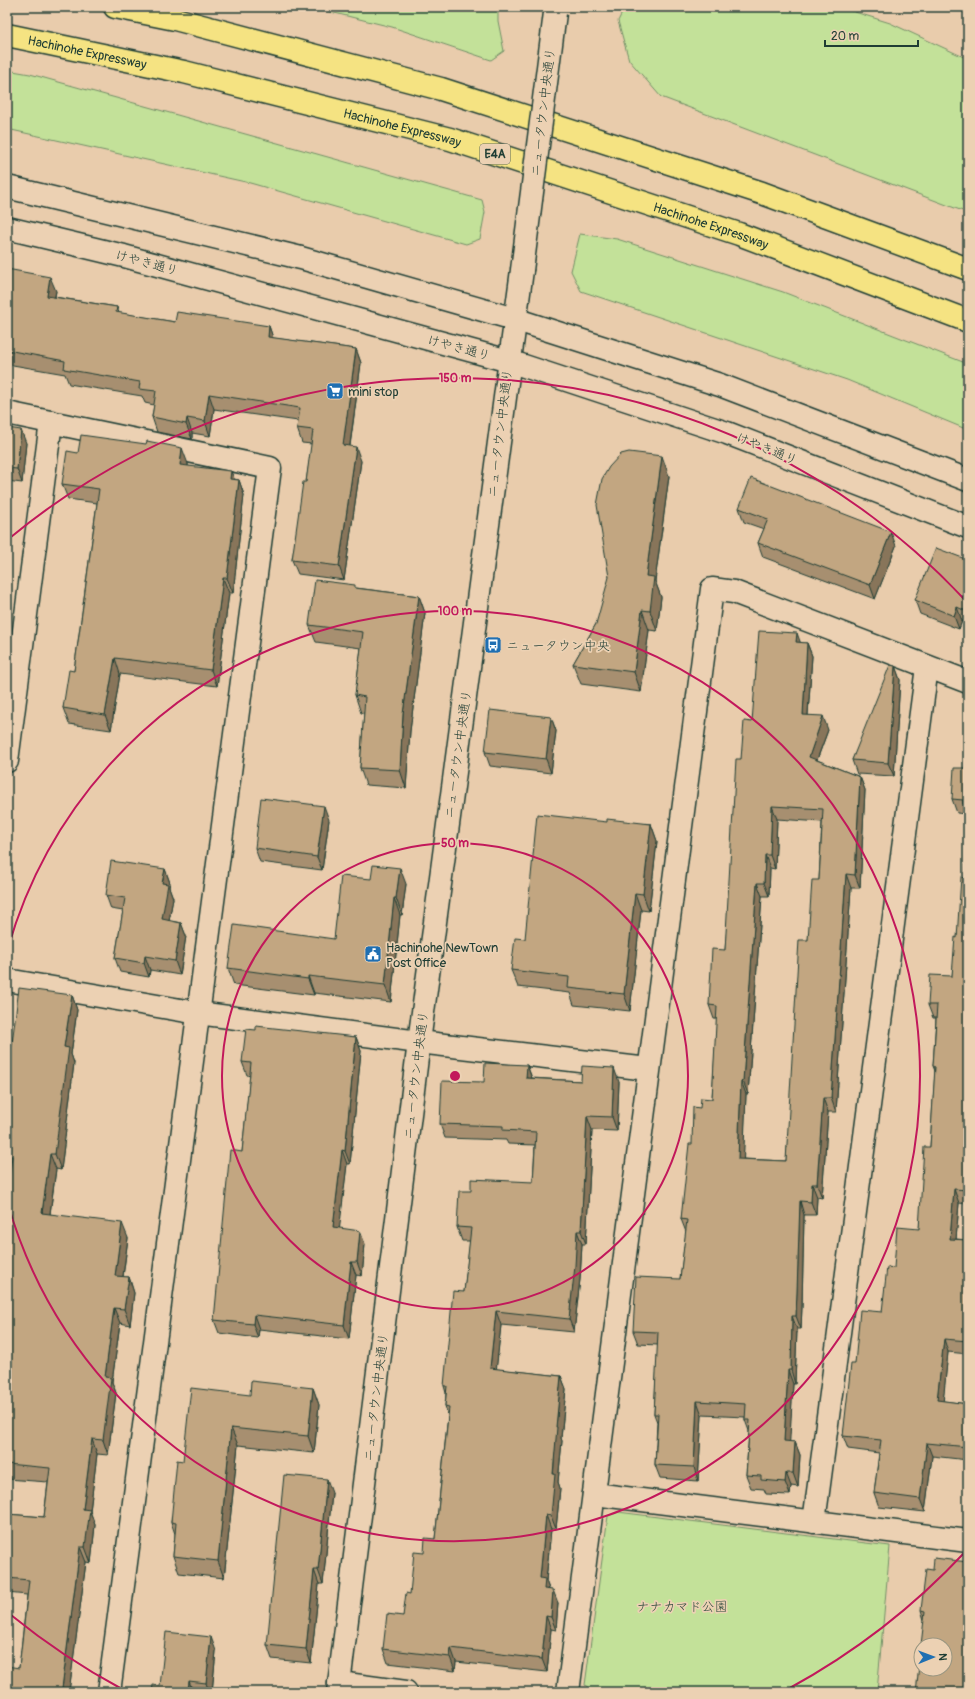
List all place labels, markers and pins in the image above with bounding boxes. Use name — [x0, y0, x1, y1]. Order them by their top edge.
supermarket icon: mini stop — [325, 381, 345, 401]
place label: mini stop — [348, 384, 399, 400]
bus stop icon: ニュータウン中央 — [483, 635, 503, 655]
place label: ニュータウン中央 — [506, 638, 610, 654]
place label: Hachinohe NewTown Post Office — [386, 940, 498, 971]
public building icon: Hachinohe NewTown Post Office — [363, 944, 383, 964]
centre of rings — [448, 1069, 462, 1083]

